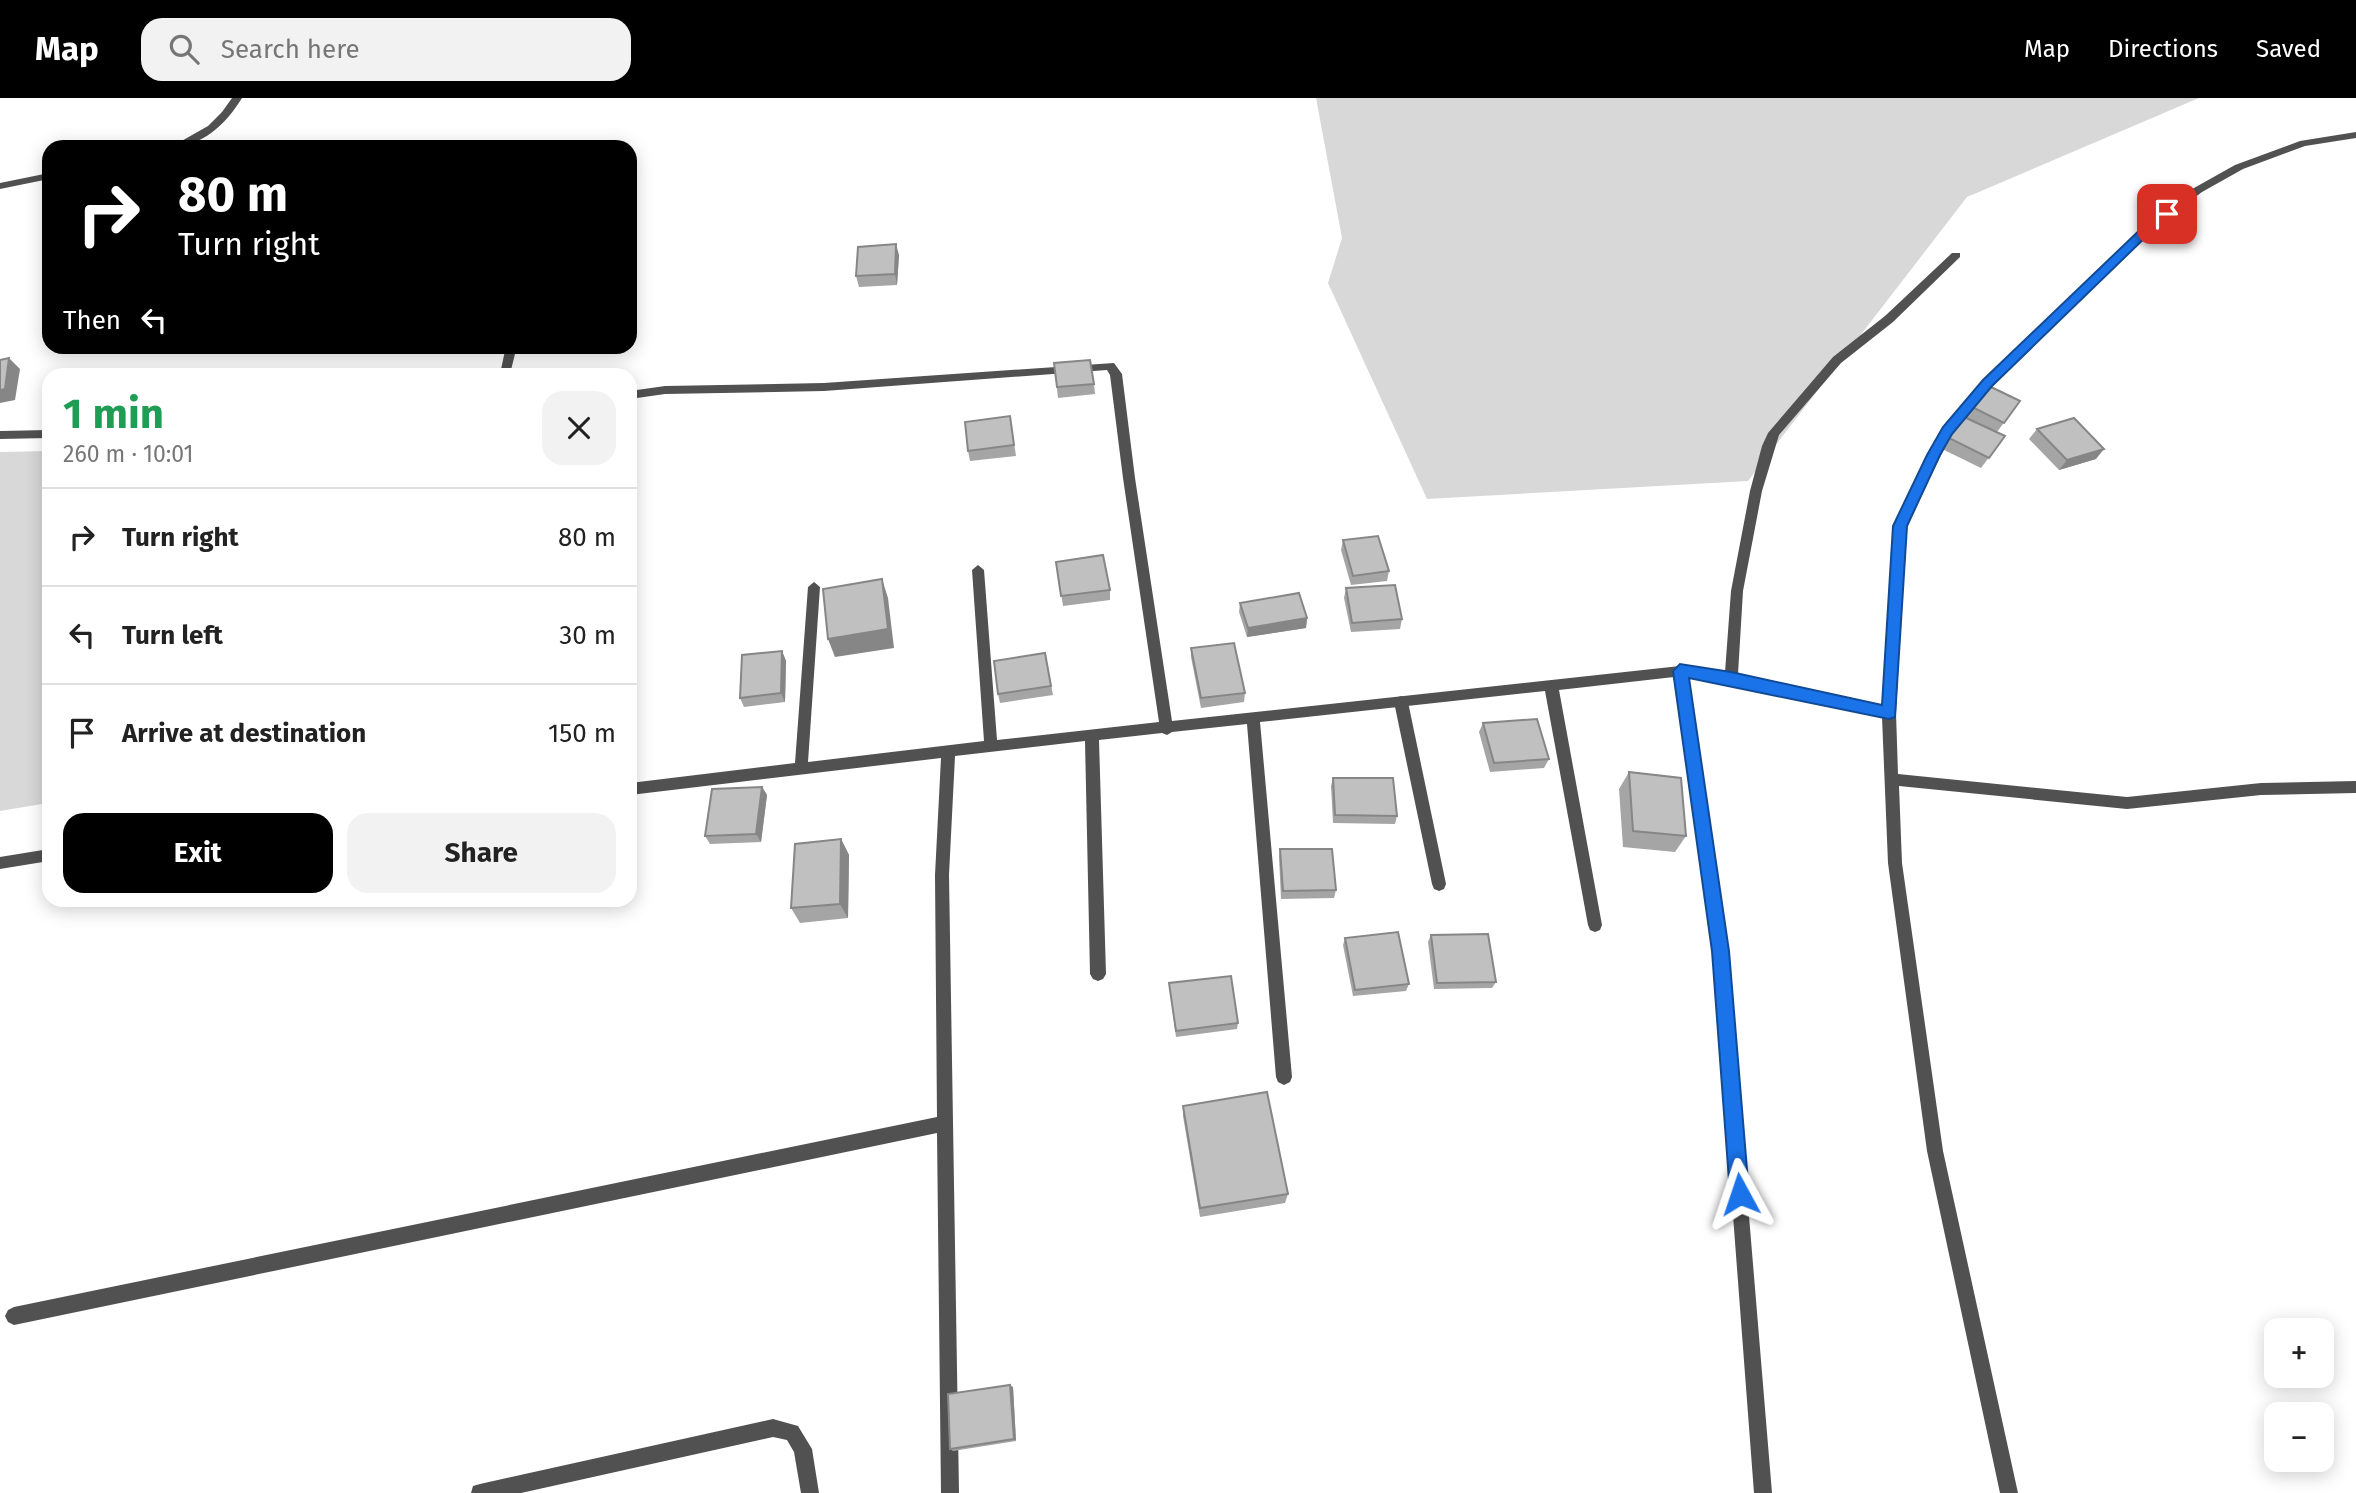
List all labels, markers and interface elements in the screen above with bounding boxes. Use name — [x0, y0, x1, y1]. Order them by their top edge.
search box — [141, 18, 631, 81]
text: Map — [35, 29, 99, 69]
icon: search — [165, 30, 203, 68]
text: Search here — [221, 34, 360, 65]
text: Map — [2024, 35, 2070, 63]
text: Directions — [2108, 35, 2218, 63]
text: Saved — [2256, 35, 2321, 63]
text: 80 m — [178, 165, 288, 224]
icon: right — [63, 168, 154, 259]
pin — [2137, 184, 2197, 244]
icon: arrive — [2148, 195, 2186, 233]
text: Turn right — [178, 225, 320, 263]
icon: left — [135, 301, 173, 339]
text: Then — [63, 305, 121, 336]
text: 1 min — [63, 389, 164, 439]
button: close — [542, 391, 616, 465]
text: 260 m · 10:01 — [63, 440, 194, 468]
icon: right — [63, 518, 101, 556]
text: Turn right — [122, 522, 239, 553]
text: 80 m — [558, 522, 616, 553]
icon: left — [63, 616, 101, 654]
text: Turn left — [122, 620, 223, 651]
text: 30 m — [559, 620, 616, 651]
icon: arrive — [63, 714, 101, 752]
text: Arrive at destination — [122, 718, 366, 749]
text: 150 m — [548, 718, 616, 749]
button: Exit — [63, 813, 333, 893]
button: Share — [347, 813, 616, 893]
position arrow — [1703, 1157, 1777, 1231]
map controls — [2264, 1318, 2334, 1472]
button: + — [2264, 1318, 2334, 1388]
button: − — [2264, 1402, 2334, 1472]

